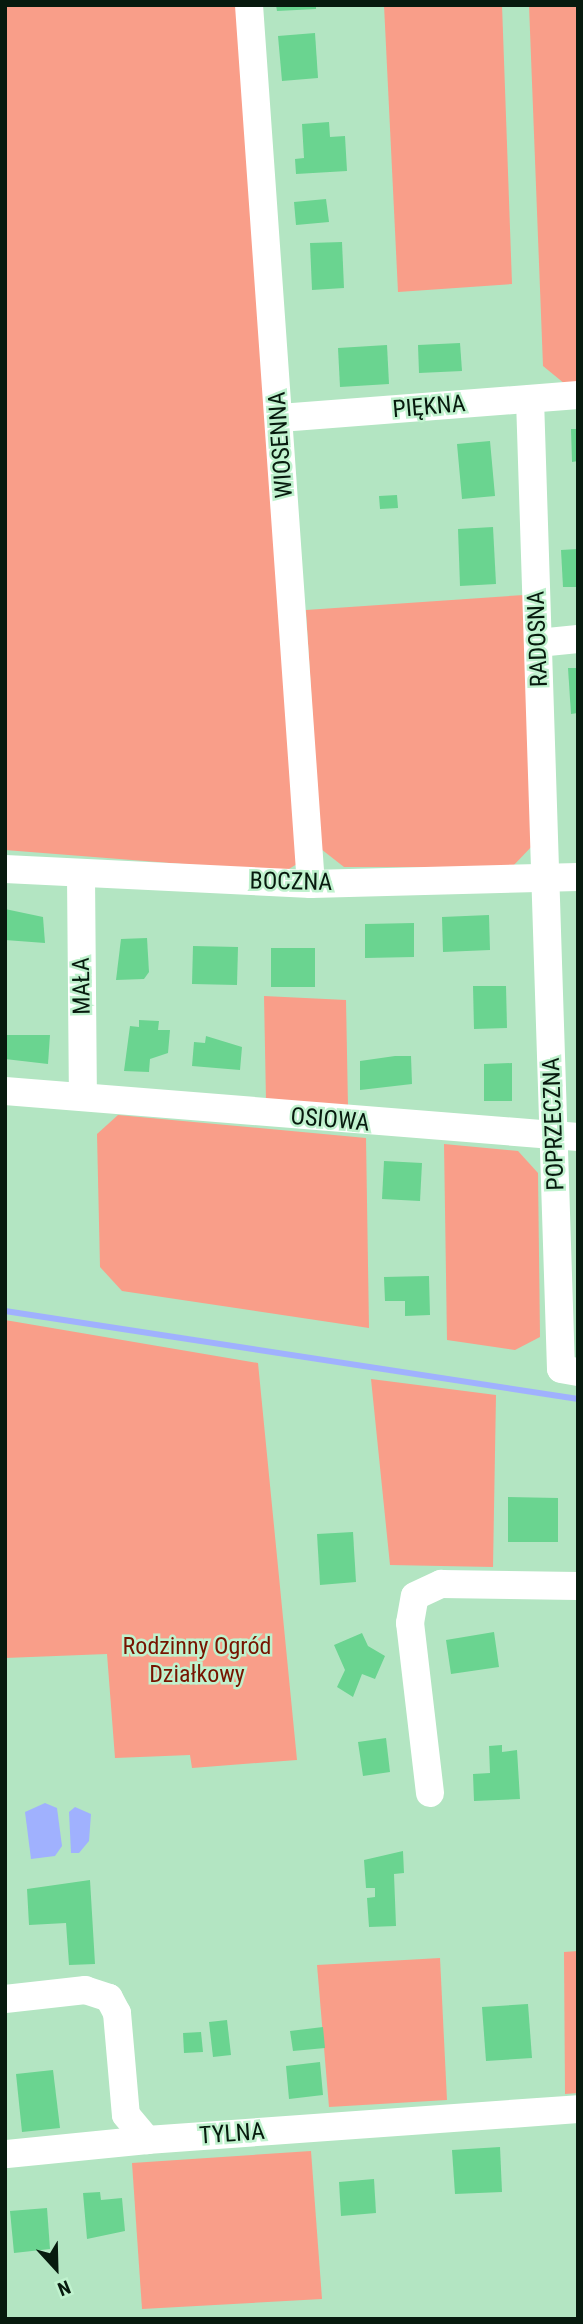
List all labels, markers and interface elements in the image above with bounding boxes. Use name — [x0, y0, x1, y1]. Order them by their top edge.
street label: PIĘKNA — [391, 389, 467, 425]
street label: WIOSENNA — [263, 391, 299, 499]
street label: RADOSNA — [522, 590, 554, 688]
street label: BOCZNA — [249, 867, 333, 897]
street label: MAŁA — [67, 957, 97, 1015]
street label: POPRZECZNA — [537, 1057, 571, 1191]
street label: OSIOWA — [289, 1102, 371, 1138]
park label: Rodzinny Ogród Działkowy — [123, 1633, 271, 1689]
street label: TYLNA — [198, 2117, 266, 2151]
north arrow — [21, 2233, 91, 2303]
text: N — [54, 2275, 74, 2301]

